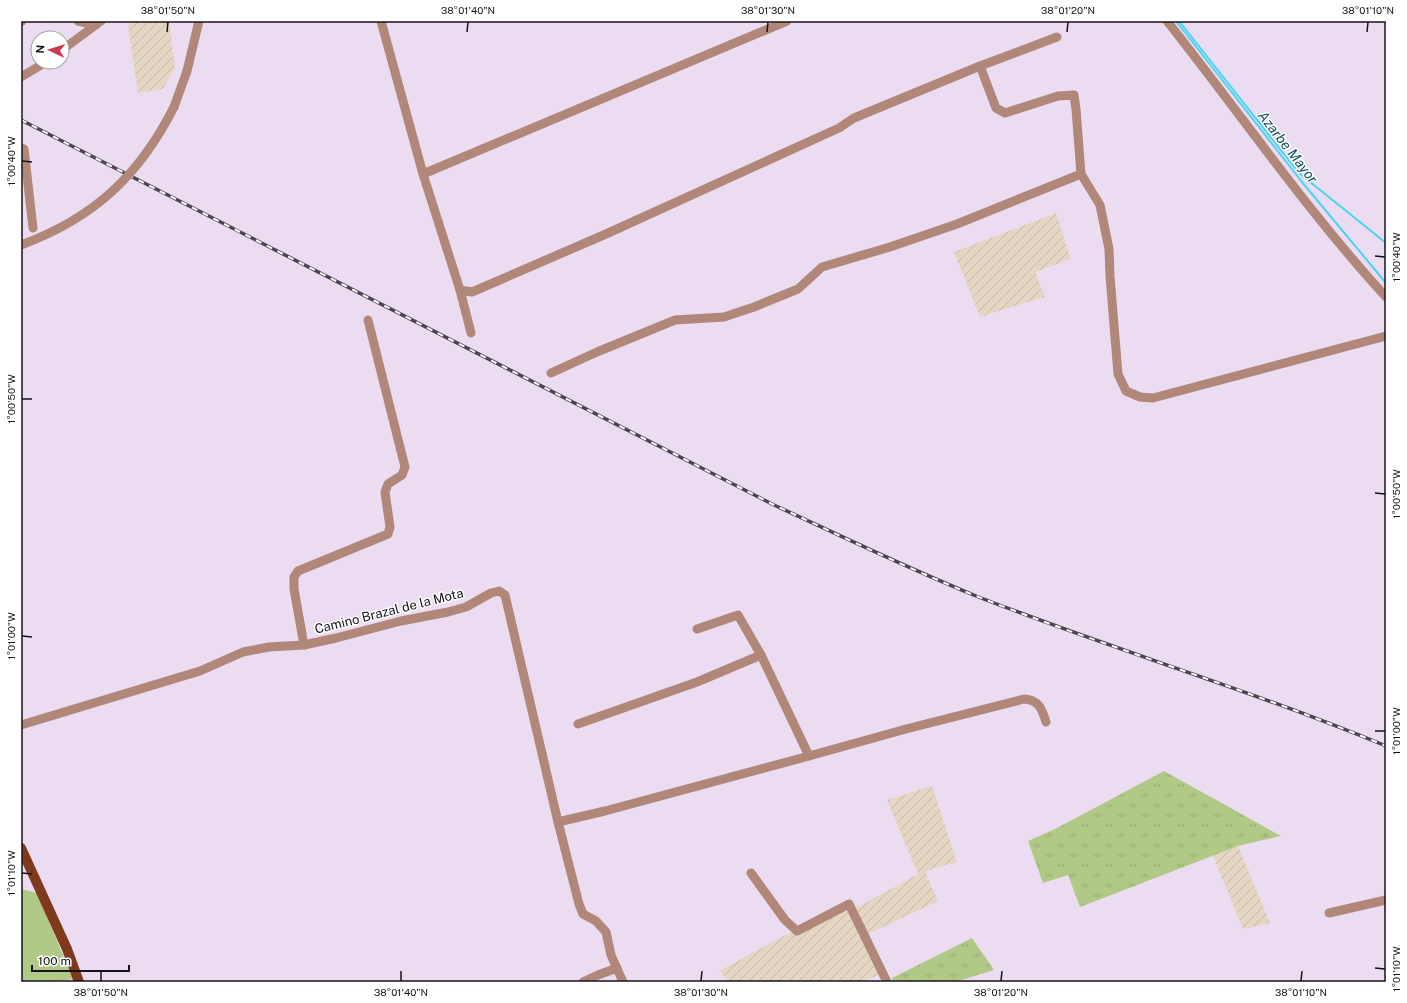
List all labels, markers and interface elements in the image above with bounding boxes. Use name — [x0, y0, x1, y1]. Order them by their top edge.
text: 38°01'50"N — [141, 4, 195, 16]
text: 38°01'40"N — [441, 4, 495, 16]
text: 38°01'30"N — [741, 4, 795, 16]
text: 38°01'20"N — [1041, 4, 1095, 16]
text: 38°01'10"N — [1342, 4, 1394, 16]
north arrow — [30, 30, 70, 70]
text: N — [34, 45, 46, 54]
water label: Azarbe Mayor — [1255, 108, 1321, 187]
text: 1°00'40"W — [5, 136, 17, 186]
text: 1°00'40"W — [1390, 232, 1402, 282]
text: 1°00'50"W — [5, 374, 17, 424]
text: 1°00'50"W — [1390, 469, 1402, 519]
street label: Camino Brazal de la Mota — [313, 585, 465, 637]
text: 1°01'00"W — [5, 612, 17, 660]
text: 1°01'00"W — [1390, 707, 1402, 755]
text: 1°01'10"W — [5, 850, 17, 896]
text: 1°01'10"W — [1390, 946, 1402, 992]
scale bar — [32, 947, 129, 973]
text: 100 m — [38, 954, 71, 968]
text: 38°01'50"N — [74, 986, 128, 998]
text: 38°01'40"N — [374, 986, 428, 998]
text: 38°01'30"N — [674, 986, 728, 998]
text: 38°01'20"N — [974, 986, 1028, 998]
text: 38°01'10"N — [1275, 986, 1327, 998]

